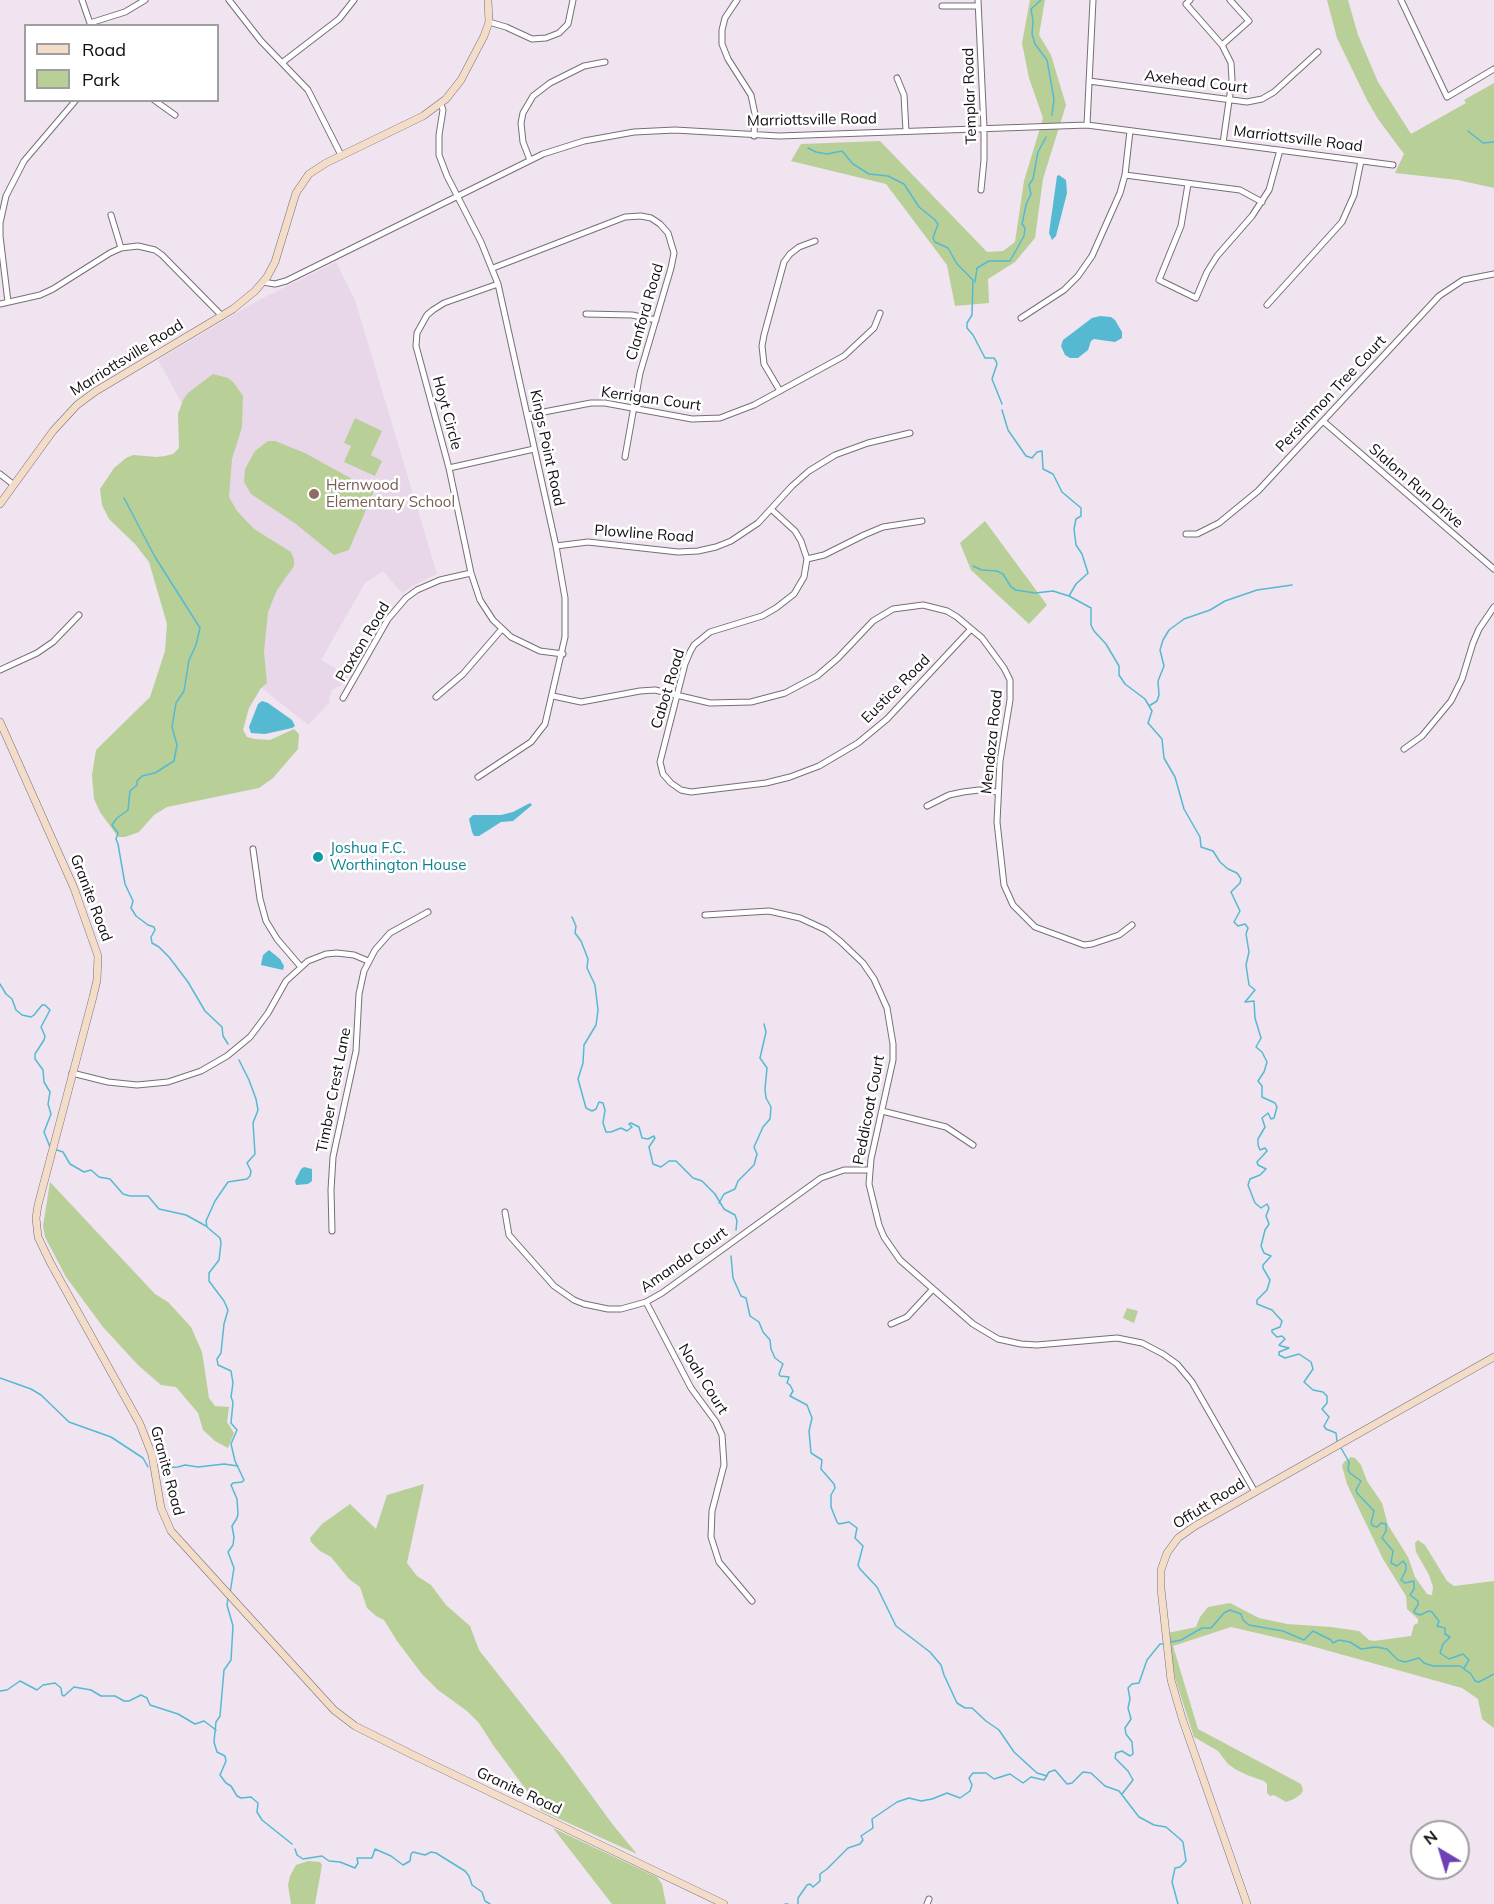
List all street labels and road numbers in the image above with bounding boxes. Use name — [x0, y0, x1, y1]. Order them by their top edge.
street label: Templar Road — [959, 47, 981, 145]
street label: Axehead Court — [1143, 67, 1249, 97]
street label: Marriottsville Road — [747, 110, 877, 130]
street label: Marriottsville Road — [1232, 122, 1364, 156]
street label: Clanford Road — [623, 261, 667, 363]
street label: Marriottsville Road — [67, 316, 187, 400]
street label: Persimmon Tree Court — [1272, 332, 1390, 456]
street label: Hoyt Circle — [429, 374, 465, 452]
street label: Kerrigan Court — [600, 383, 702, 415]
street label: Kings Point Road — [526, 388, 568, 508]
street label: Slalom Run Drive — [1365, 440, 1467, 532]
street label: Plowline Road — [594, 522, 694, 546]
street label: Paxton Road — [332, 599, 394, 685]
street label: Cabot Road — [647, 647, 689, 731]
street label: Eustice Road — [858, 651, 934, 727]
street label: Mendoza Road — [978, 689, 1006, 795]
street label: Granite Road — [66, 852, 116, 944]
street label: Timber Crest Lane — [313, 1026, 355, 1154]
street label: Peddicoat Court — [850, 1054, 888, 1166]
street label: Amanda Court — [637, 1223, 731, 1297]
street label: Noah Court — [674, 1341, 732, 1417]
street label: Granite Road — [146, 1424, 188, 1518]
street label: Offutt Road — [1170, 1475, 1248, 1533]
street label: Granite Road — [474, 1763, 564, 1819]

